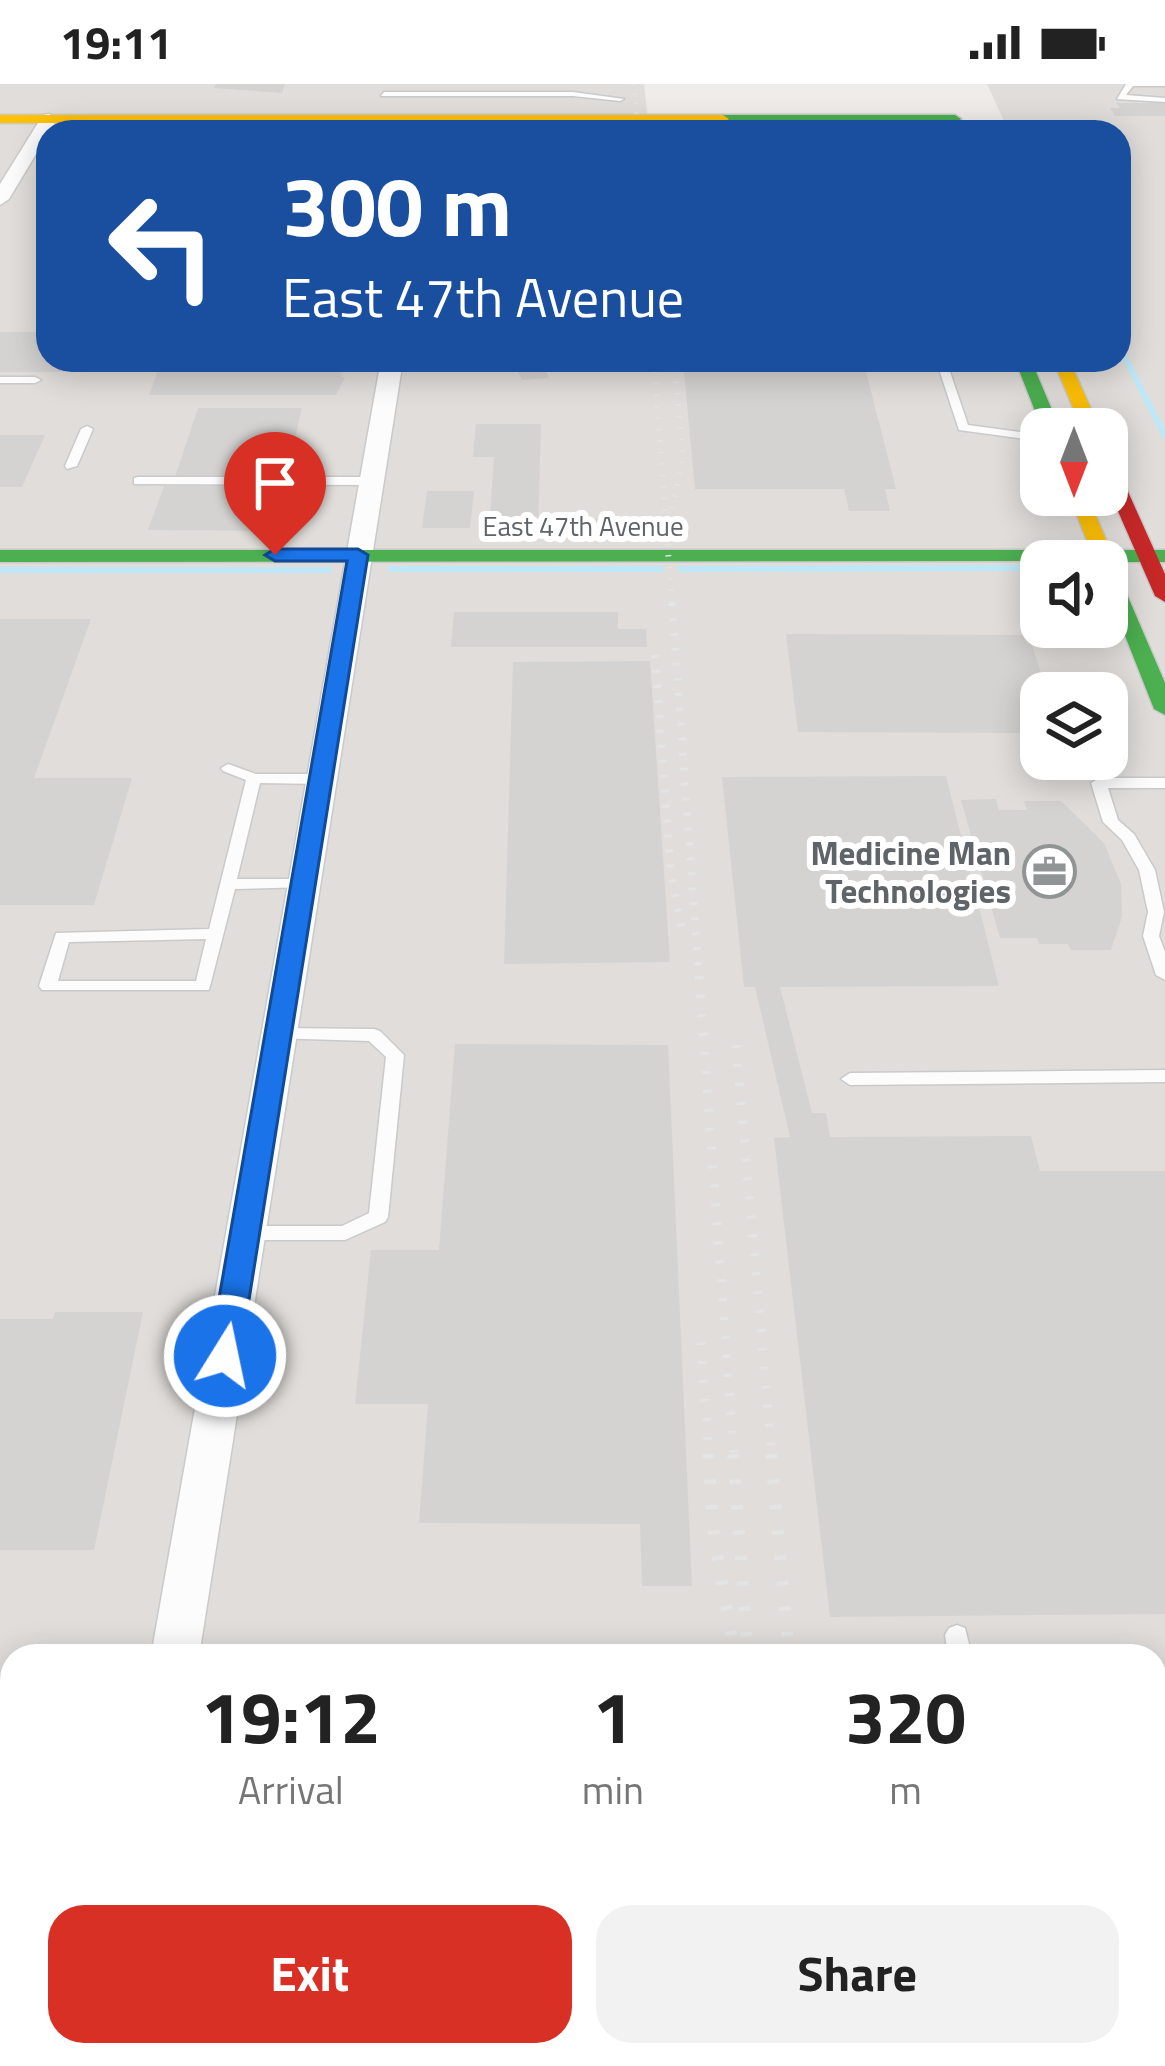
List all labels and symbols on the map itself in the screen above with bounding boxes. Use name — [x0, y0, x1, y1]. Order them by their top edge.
north arrow — [1020, 408, 1128, 516]
pin — [224, 432, 326, 555]
street label: East 47th Avenue — [482, 505, 684, 546]
place label: Medicine Man Technologies — [810, 828, 1011, 916]
office icon: Medicine Man Technologies — [1022, 844, 1078, 900]
position arrow — [162, 1293, 288, 1419]

